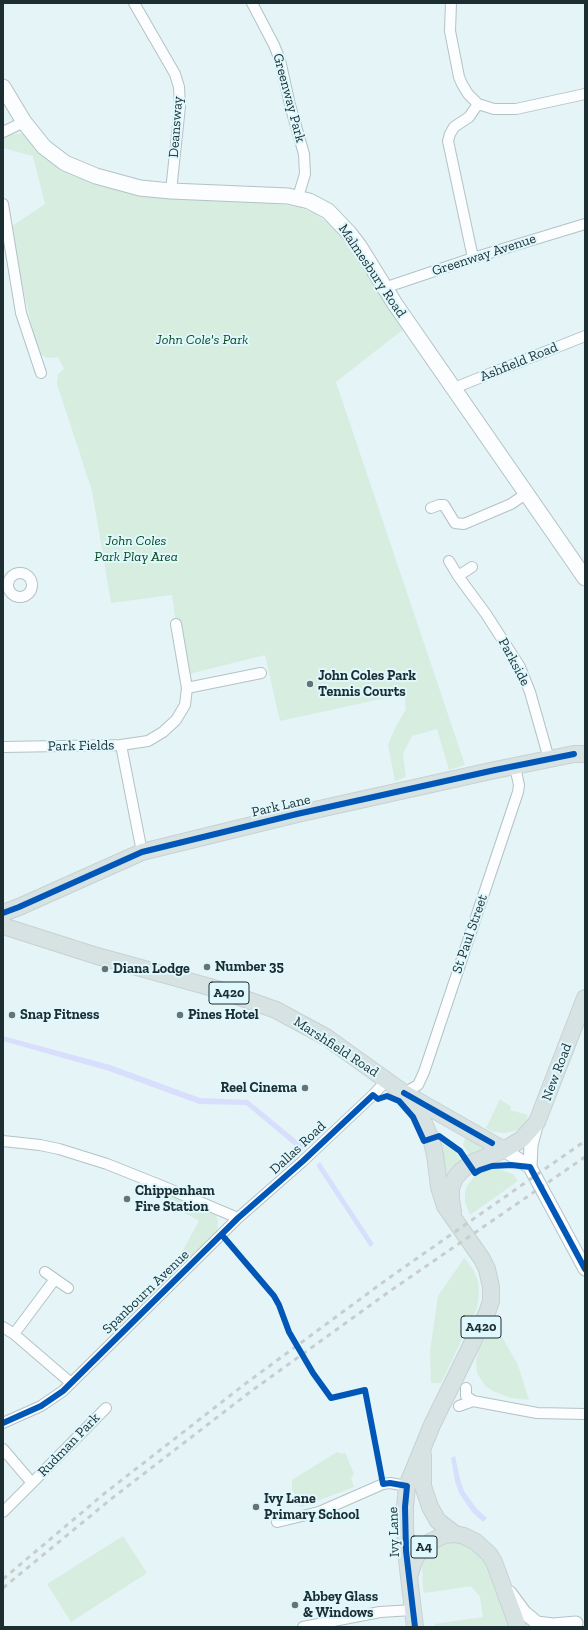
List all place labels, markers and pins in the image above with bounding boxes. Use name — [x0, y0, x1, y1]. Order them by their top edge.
place label: John Coles Park Tennis Courts — [318, 668, 416, 700]
marker: John Coles Park Tennis Courts — [305, 679, 315, 689]
place label: Number 35 — [215, 959, 284, 975]
place label: Diana Lodge — [113, 961, 190, 977]
marker: Number 35 — [202, 962, 212, 972]
marker: Diana Lodge — [100, 964, 110, 974]
place label: Snap Fitness — [20, 1007, 99, 1023]
place label: Pines Hotel — [188, 1007, 259, 1023]
marker: Snap Fitness — [7, 1010, 17, 1020]
marker: Pines Hotel — [175, 1010, 185, 1020]
place label: Reel Cinema — [220, 1080, 297, 1096]
marker: Reel Cinema — [300, 1083, 310, 1093]
place label: Chippenham Fire Station — [135, 1183, 215, 1216]
marker: Chippenham Fire Station — [122, 1194, 132, 1204]
place label: Ivy Lane Primary School — [264, 1491, 359, 1524]
marker: Ivy Lane Primary School — [251, 1502, 261, 1512]
place label: Abbey Glass & Windows — [303, 1589, 378, 1622]
marker: Abbey Glass & Windows — [290, 1600, 300, 1610]

